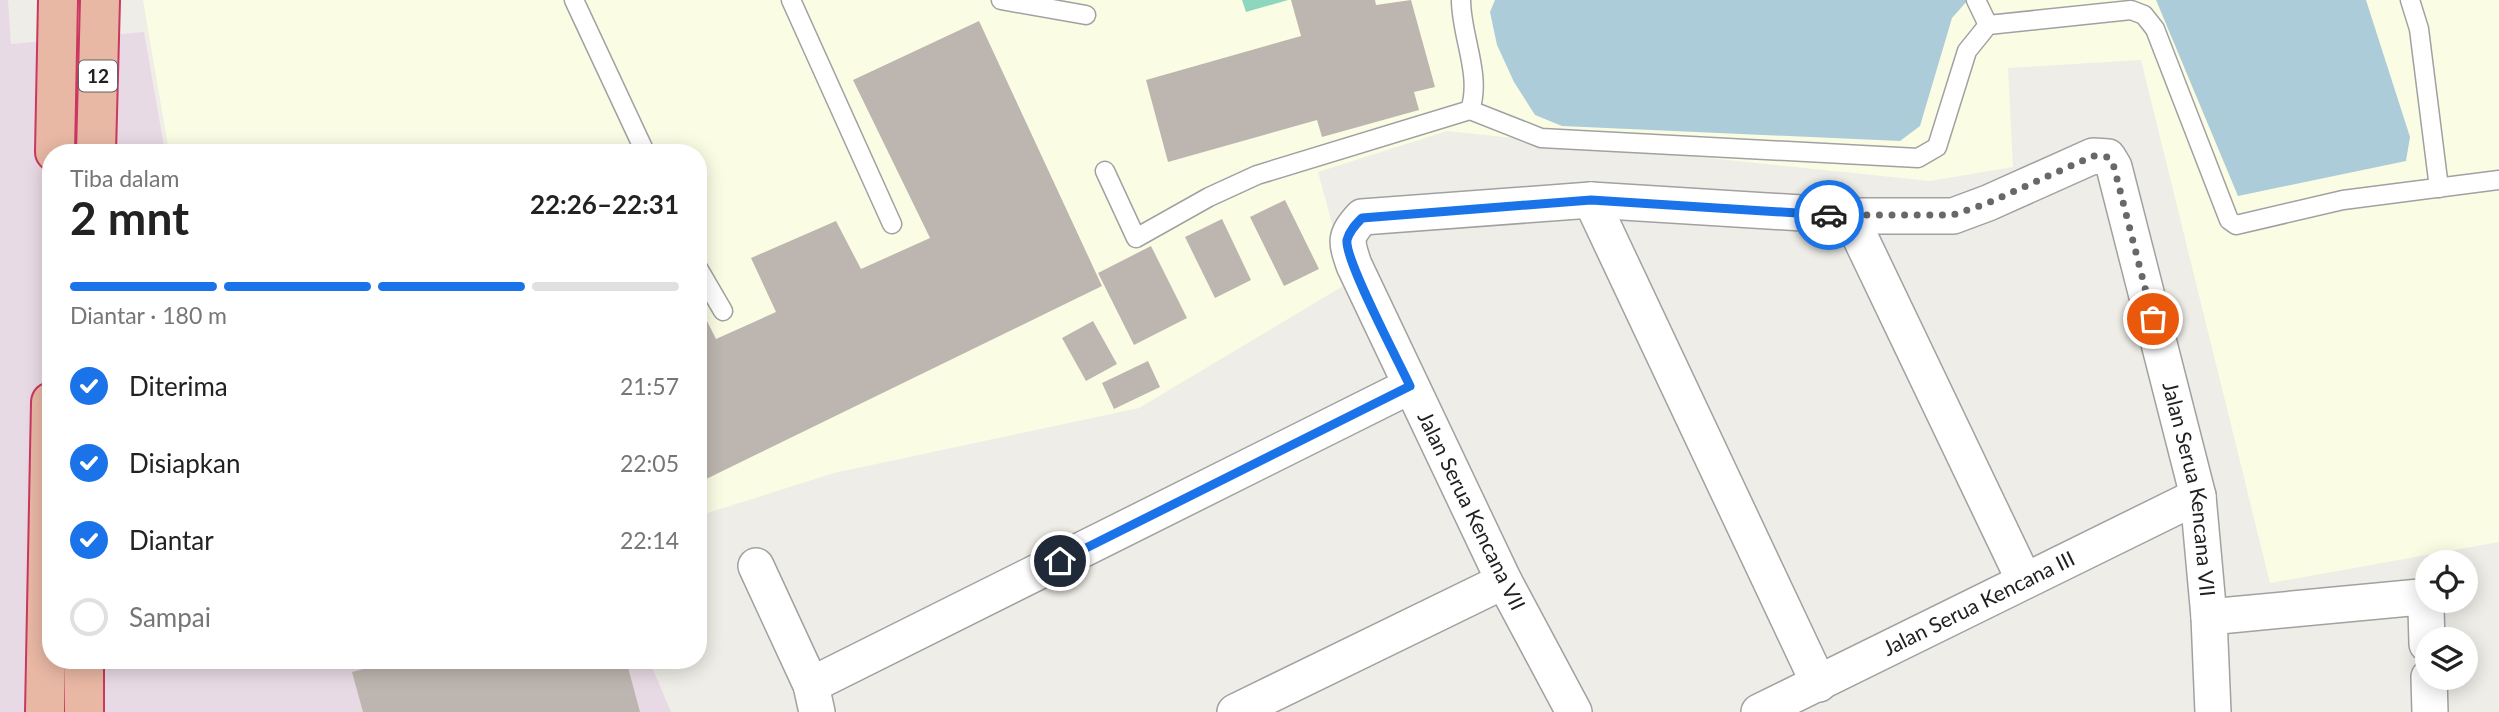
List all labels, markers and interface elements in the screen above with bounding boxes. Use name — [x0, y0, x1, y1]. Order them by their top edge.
road number: 12 — [79, 60, 117, 92]
text: Tiba dalam — [70, 164, 179, 192]
courier — [1794, 180, 1864, 250]
text: 22:26–22:31 — [530, 188, 679, 220]
text: 2 mnt — [70, 190, 189, 245]
icon: car — [1810, 196, 1848, 234]
pin — [2123, 289, 2183, 349]
icon: bag — [2134, 300, 2172, 338]
text: Diantar · 180 m — [70, 301, 227, 329]
icon: check — [70, 367, 108, 405]
text: Diterima — [129, 370, 228, 402]
text: 21:57 — [620, 372, 679, 400]
street label: Jalan Serua Kencana VII — [2158, 379, 2221, 598]
street label: Jalan Serua Kencana VII — [1413, 407, 1531, 614]
icon: check — [70, 444, 108, 482]
text: Disiapkan — [129, 447, 240, 479]
text: 22:05 — [620, 449, 679, 477]
icon: check — [70, 521, 108, 559]
text: Diantar — [129, 524, 214, 556]
text: 22:14 — [620, 526, 679, 554]
pin — [1030, 531, 1090, 591]
icon: home — [1041, 542, 1079, 580]
street label: Jalan Serua Kencana III — [1878, 545, 2078, 660]
map controls — [2415, 550, 2478, 690]
button: locate — [2415, 550, 2478, 613]
text: Sampai — [129, 601, 211, 633]
button: layers — [2415, 627, 2478, 690]

